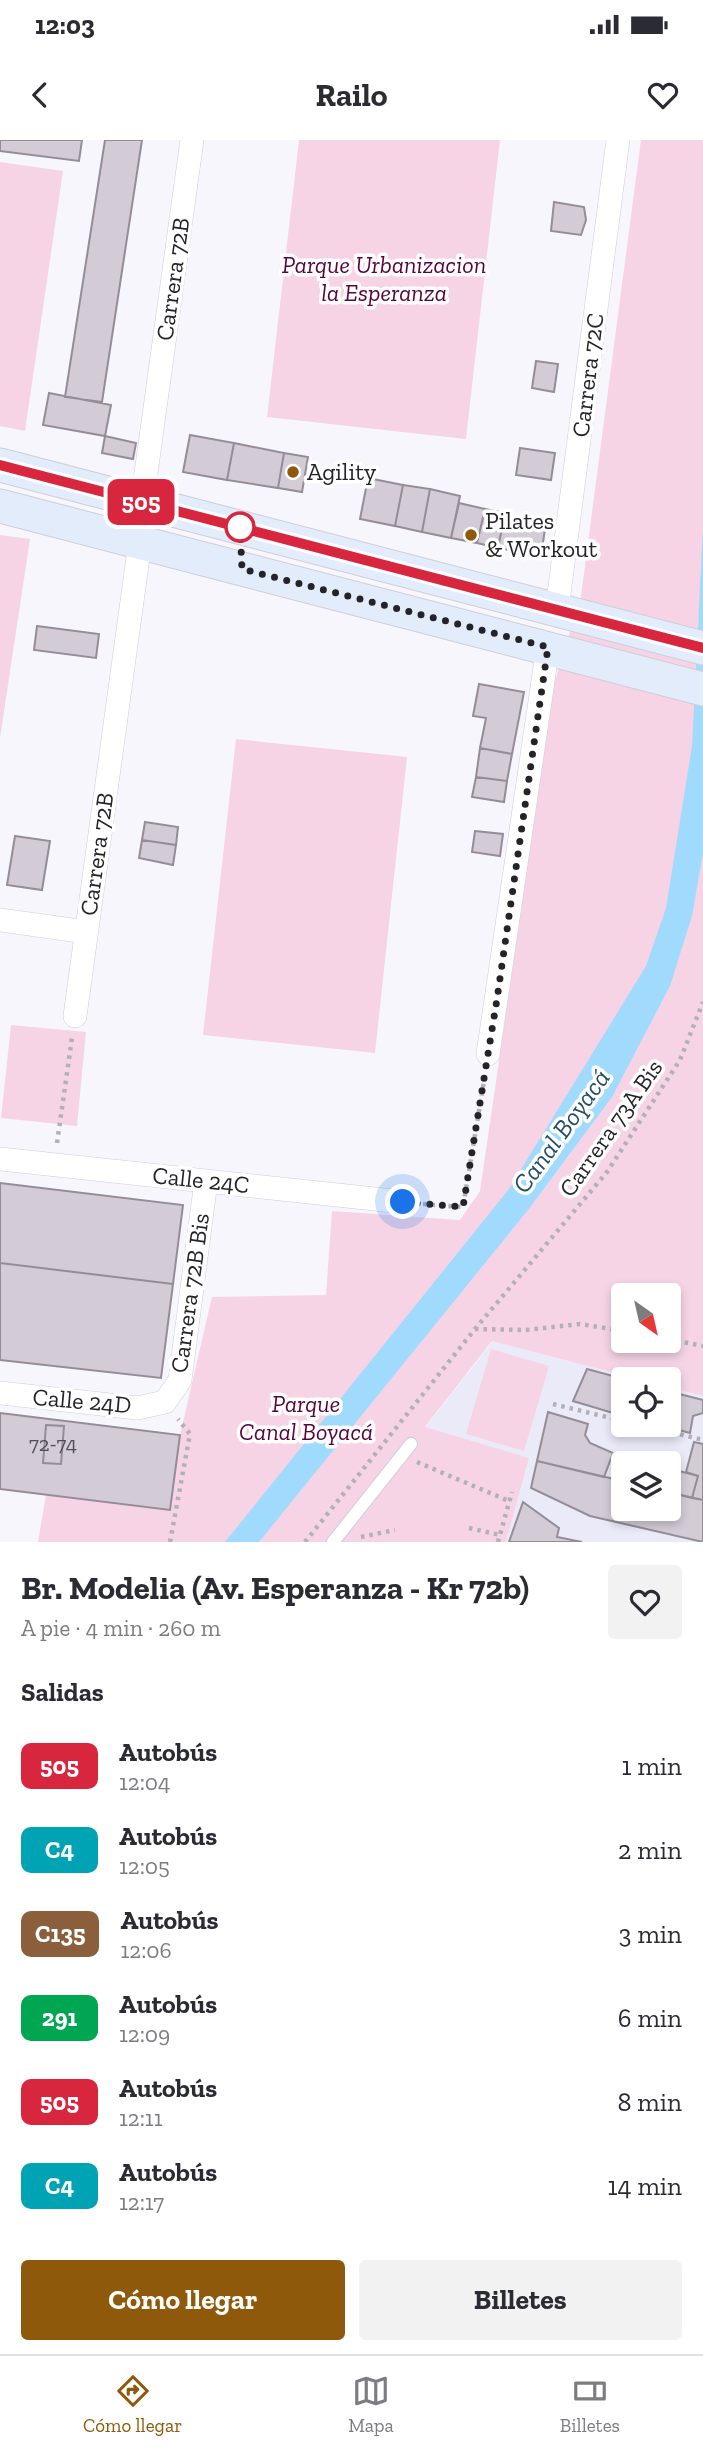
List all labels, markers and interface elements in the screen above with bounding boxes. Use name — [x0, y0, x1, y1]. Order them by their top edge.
text: 12:03 — [35, 9, 95, 41]
icon: back — [21, 76, 59, 114]
text: Railo — [315, 76, 388, 114]
icon: heart — [644, 76, 682, 114]
street label: Carrera 72B — [150, 216, 195, 342]
park label: Parque Urbanizacion la Esperanza — [282, 250, 486, 307]
street label: Carrera 72C — [566, 311, 610, 439]
place label: Agility — [307, 457, 377, 486]
marker: Agility — [285, 464, 301, 480]
line badge: 505 — [101, 479, 181, 525]
text: 505 — [122, 487, 160, 516]
place label: Pilates & Workout — [485, 506, 598, 563]
unlabelled marker — [225, 512, 255, 542]
marker: Pilates & Workout — [463, 527, 479, 543]
street label: Carrera 72B — [74, 791, 119, 917]
street label: Carrera 73A Bis — [553, 1054, 669, 1202]
water label: Canal Boyacá — [505, 1063, 617, 1199]
street label: Calle 24C — [151, 1160, 251, 1199]
your location — [385, 1184, 420, 1219]
street label: Carrera 72B Bis — [164, 1211, 215, 1375]
north arrow — [611, 1283, 681, 1353]
map controls — [611, 1283, 681, 1521]
button: locate — [611, 1367, 681, 1437]
street label: Calle 24D — [32, 1382, 133, 1419]
park label: Parque Canal Boyacá — [239, 1389, 373, 1446]
house number: 72-74 — [29, 1431, 77, 1456]
button: layers — [611, 1451, 681, 1521]
button: heart — [608, 1565, 682, 1639]
text: Br. Modelia (Av. Esperanza - Kr 72b) — [21, 1568, 529, 1607]
text: A pie · 4 min · 260 m — [21, 1614, 221, 1642]
text: Salidas — [21, 1676, 104, 1708]
text: Autobús — [119, 1736, 217, 1768]
text: 1 min — [621, 1750, 682, 1782]
text: 505 — [40, 1751, 79, 1780]
text: 12:04 — [119, 1768, 171, 1796]
text: Autobús — [119, 1820, 217, 1852]
text: 2 min — [618, 1834, 682, 1866]
text: C4 — [45, 1835, 74, 1864]
text: 12:05 — [119, 1852, 170, 1880]
text: Autobús — [120, 1904, 219, 1936]
text: 3 min — [619, 1918, 682, 1950]
text: C135 — [35, 1919, 85, 1948]
text: 12:06 — [120, 1936, 172, 1964]
text: Autobús — [119, 1988, 217, 2020]
text: 6 min — [618, 2002, 682, 2034]
text: 291 — [42, 2003, 77, 2032]
text: 12:09 — [119, 2020, 170, 2048]
text: Autobús — [119, 2072, 217, 2104]
text: 8 min — [617, 2086, 682, 2118]
text: 505 — [40, 2087, 79, 2116]
text: 12:11 — [119, 2104, 163, 2132]
text: Autobús — [119, 2156, 217, 2188]
text: 14 min — [607, 2170, 682, 2202]
text: C4 — [45, 2171, 74, 2200]
text: 12:17 — [119, 2188, 164, 2216]
button: Cómo llegar — [21, 2260, 345, 2340]
button: Billetes — [359, 2260, 682, 2340]
tab: Cómo llegar — [83, 2372, 182, 2437]
tab: Mapa — [348, 2372, 394, 2437]
tab: Billetes — [560, 2372, 620, 2437]

